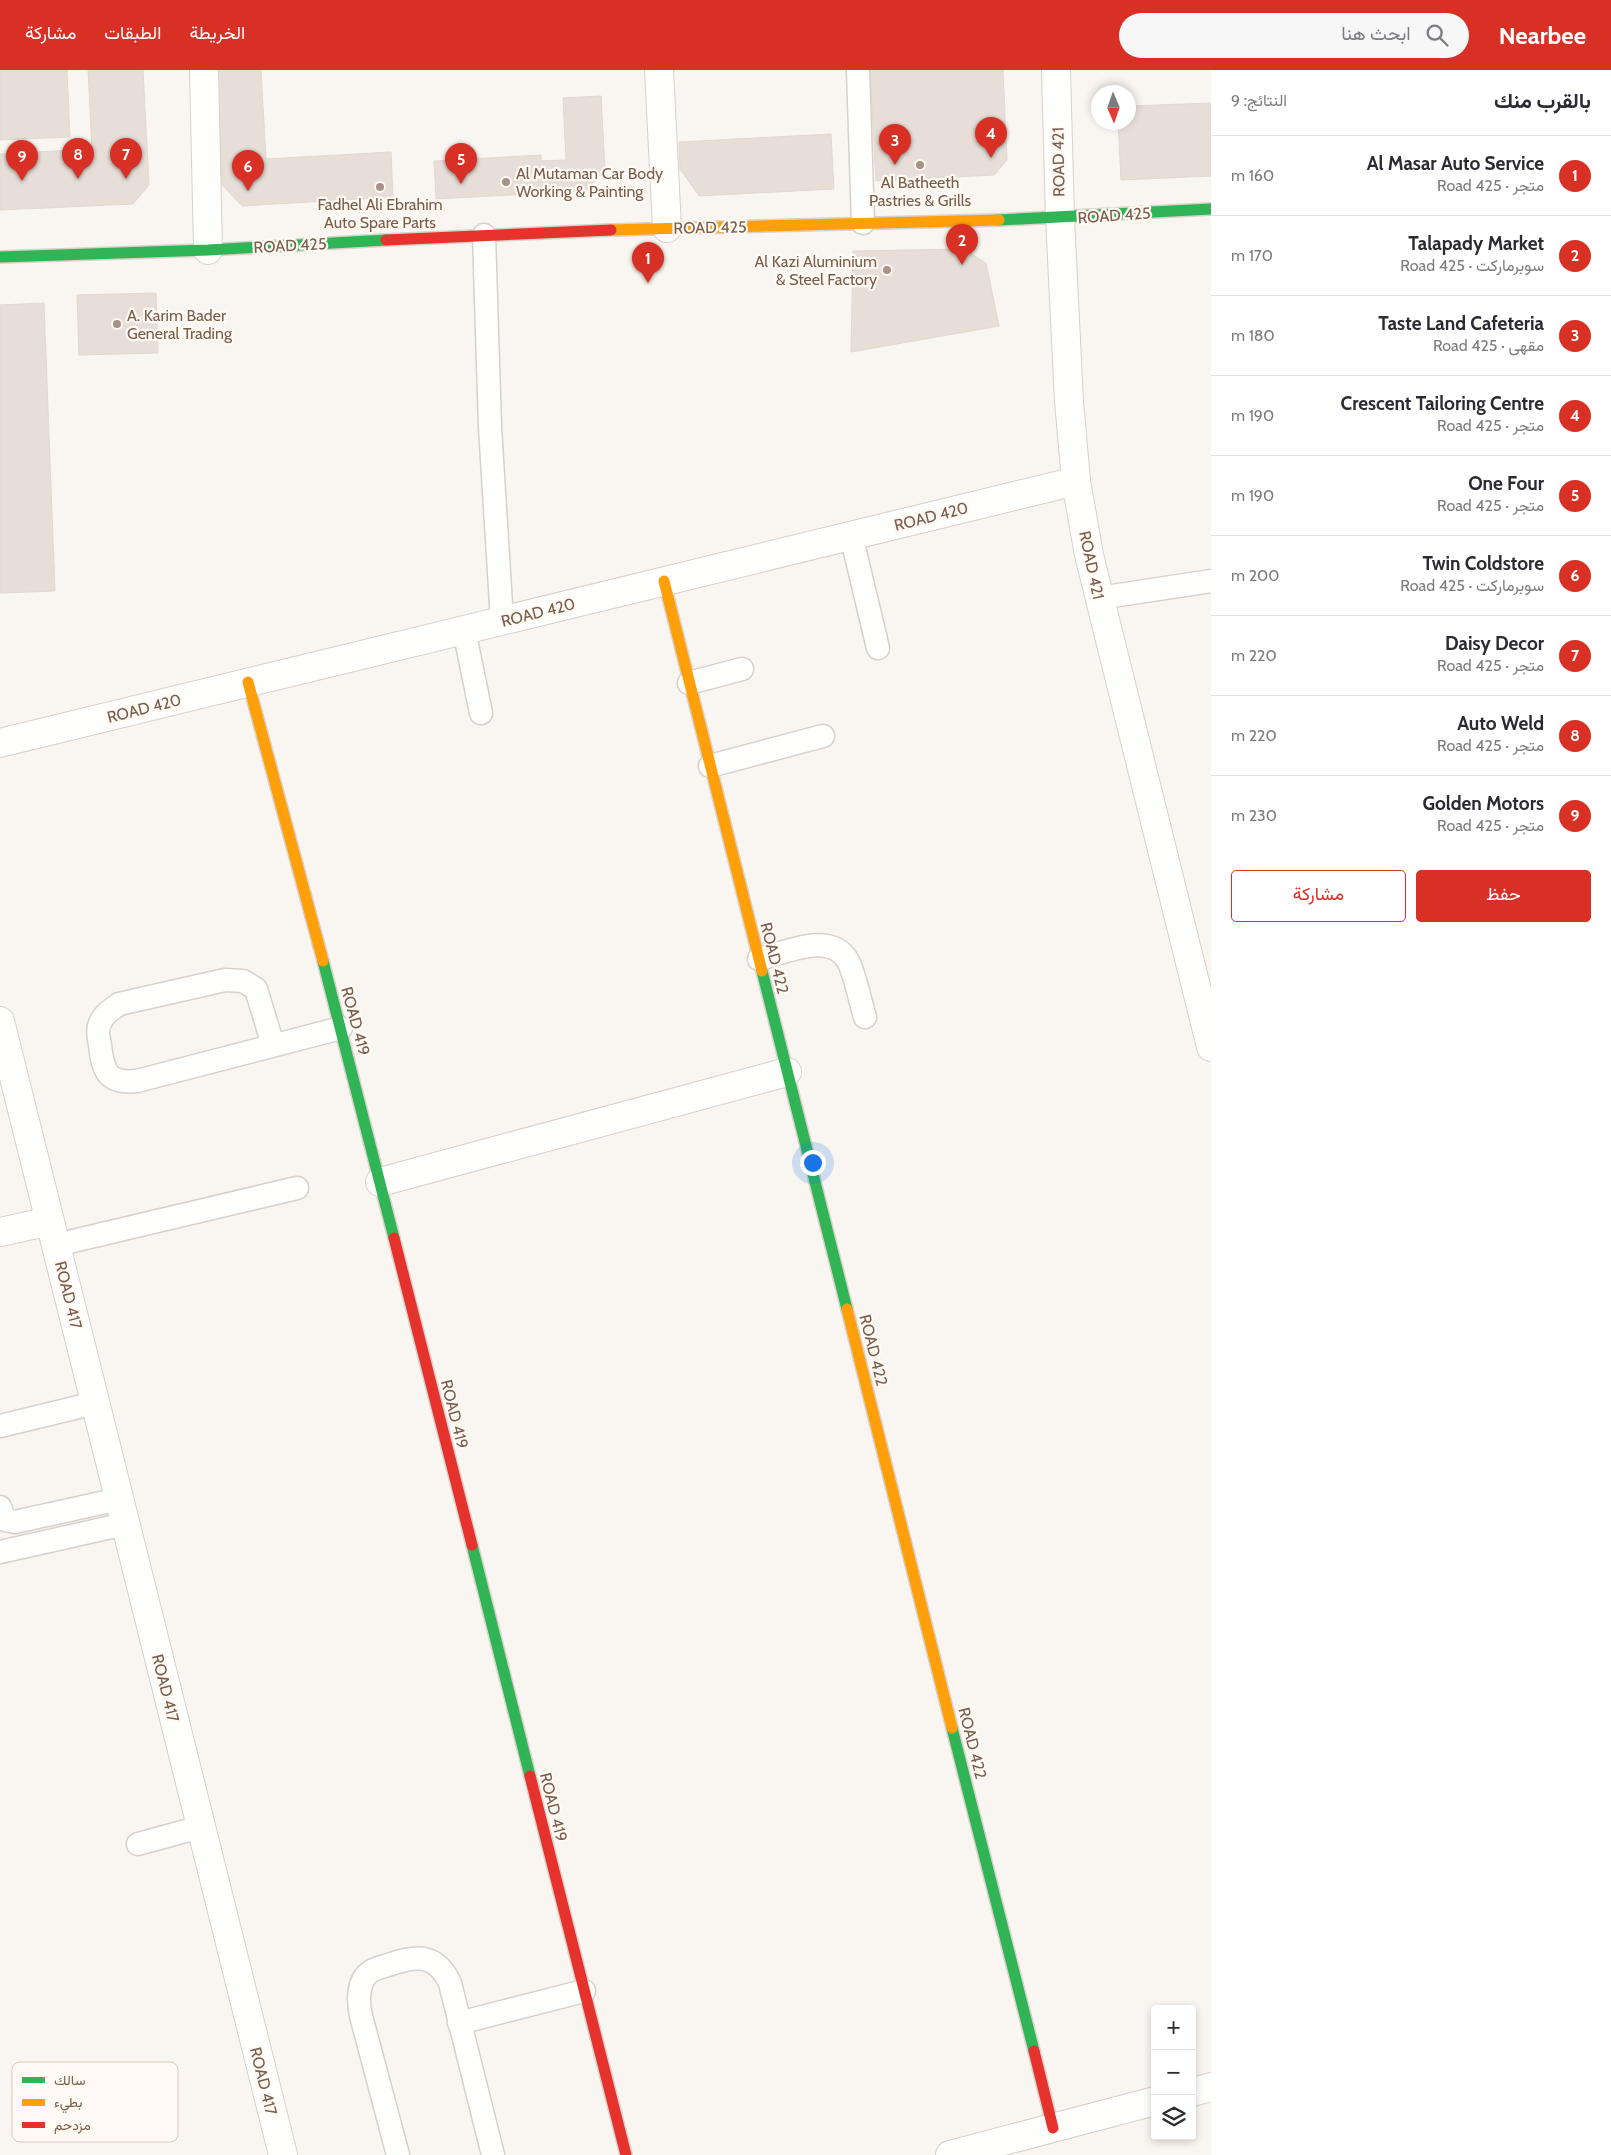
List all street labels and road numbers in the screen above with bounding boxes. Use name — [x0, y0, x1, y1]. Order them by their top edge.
street label: ROAD 421 — [1048, 127, 1069, 197]
street label: ROAD 425 — [1077, 203, 1151, 228]
street label: ROAD 425 — [673, 217, 747, 238]
street label: ROAD 425 — [253, 234, 327, 257]
street label: ROAD 420 — [892, 498, 970, 535]
street label: ROAD 421 — [1075, 529, 1108, 601]
street label: ROAD 420 — [499, 594, 577, 631]
street label: ROAD 420 — [105, 690, 183, 727]
street label: ROAD 422 — [756, 920, 793, 996]
street label: ROAD 419 — [337, 985, 374, 1058]
street label: ROAD 417 — [51, 1259, 86, 1331]
street label: ROAD 422 — [855, 1312, 892, 1388]
street label: ROAD 419 — [437, 1378, 472, 1451]
street label: ROAD 417 — [148, 1652, 183, 1724]
street label: ROAD 422 — [954, 1705, 991, 1781]
street label: ROAD 419 — [536, 1771, 571, 1844]
street label: ROAD 417 — [246, 2045, 281, 2117]

